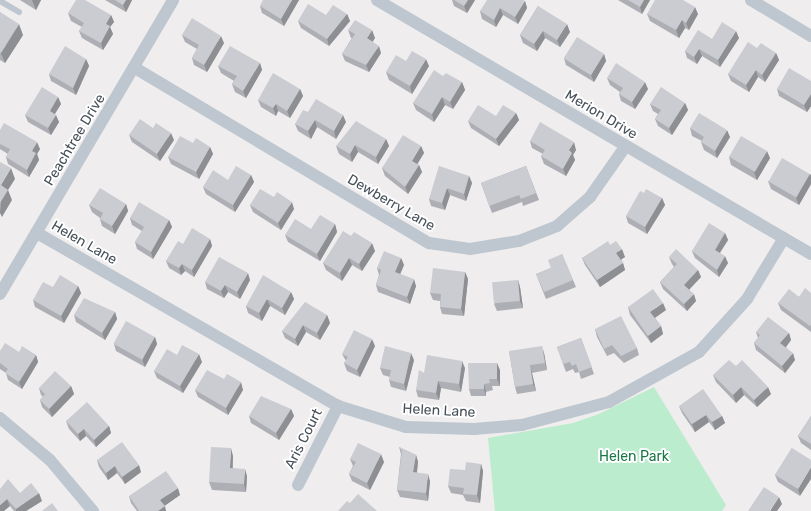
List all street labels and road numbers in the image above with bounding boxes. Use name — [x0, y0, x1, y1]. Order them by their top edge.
street label: Merion Drive — [562, 87, 640, 143]
street label: Peachtree Drive — [41, 91, 109, 189]
street label: Dewberry Lane — [344, 171, 438, 235]
street label: Helen Lane — [48, 217, 120, 269]
street label: Helen Lane — [402, 401, 476, 421]
street label: Aris Court — [282, 406, 326, 472]

